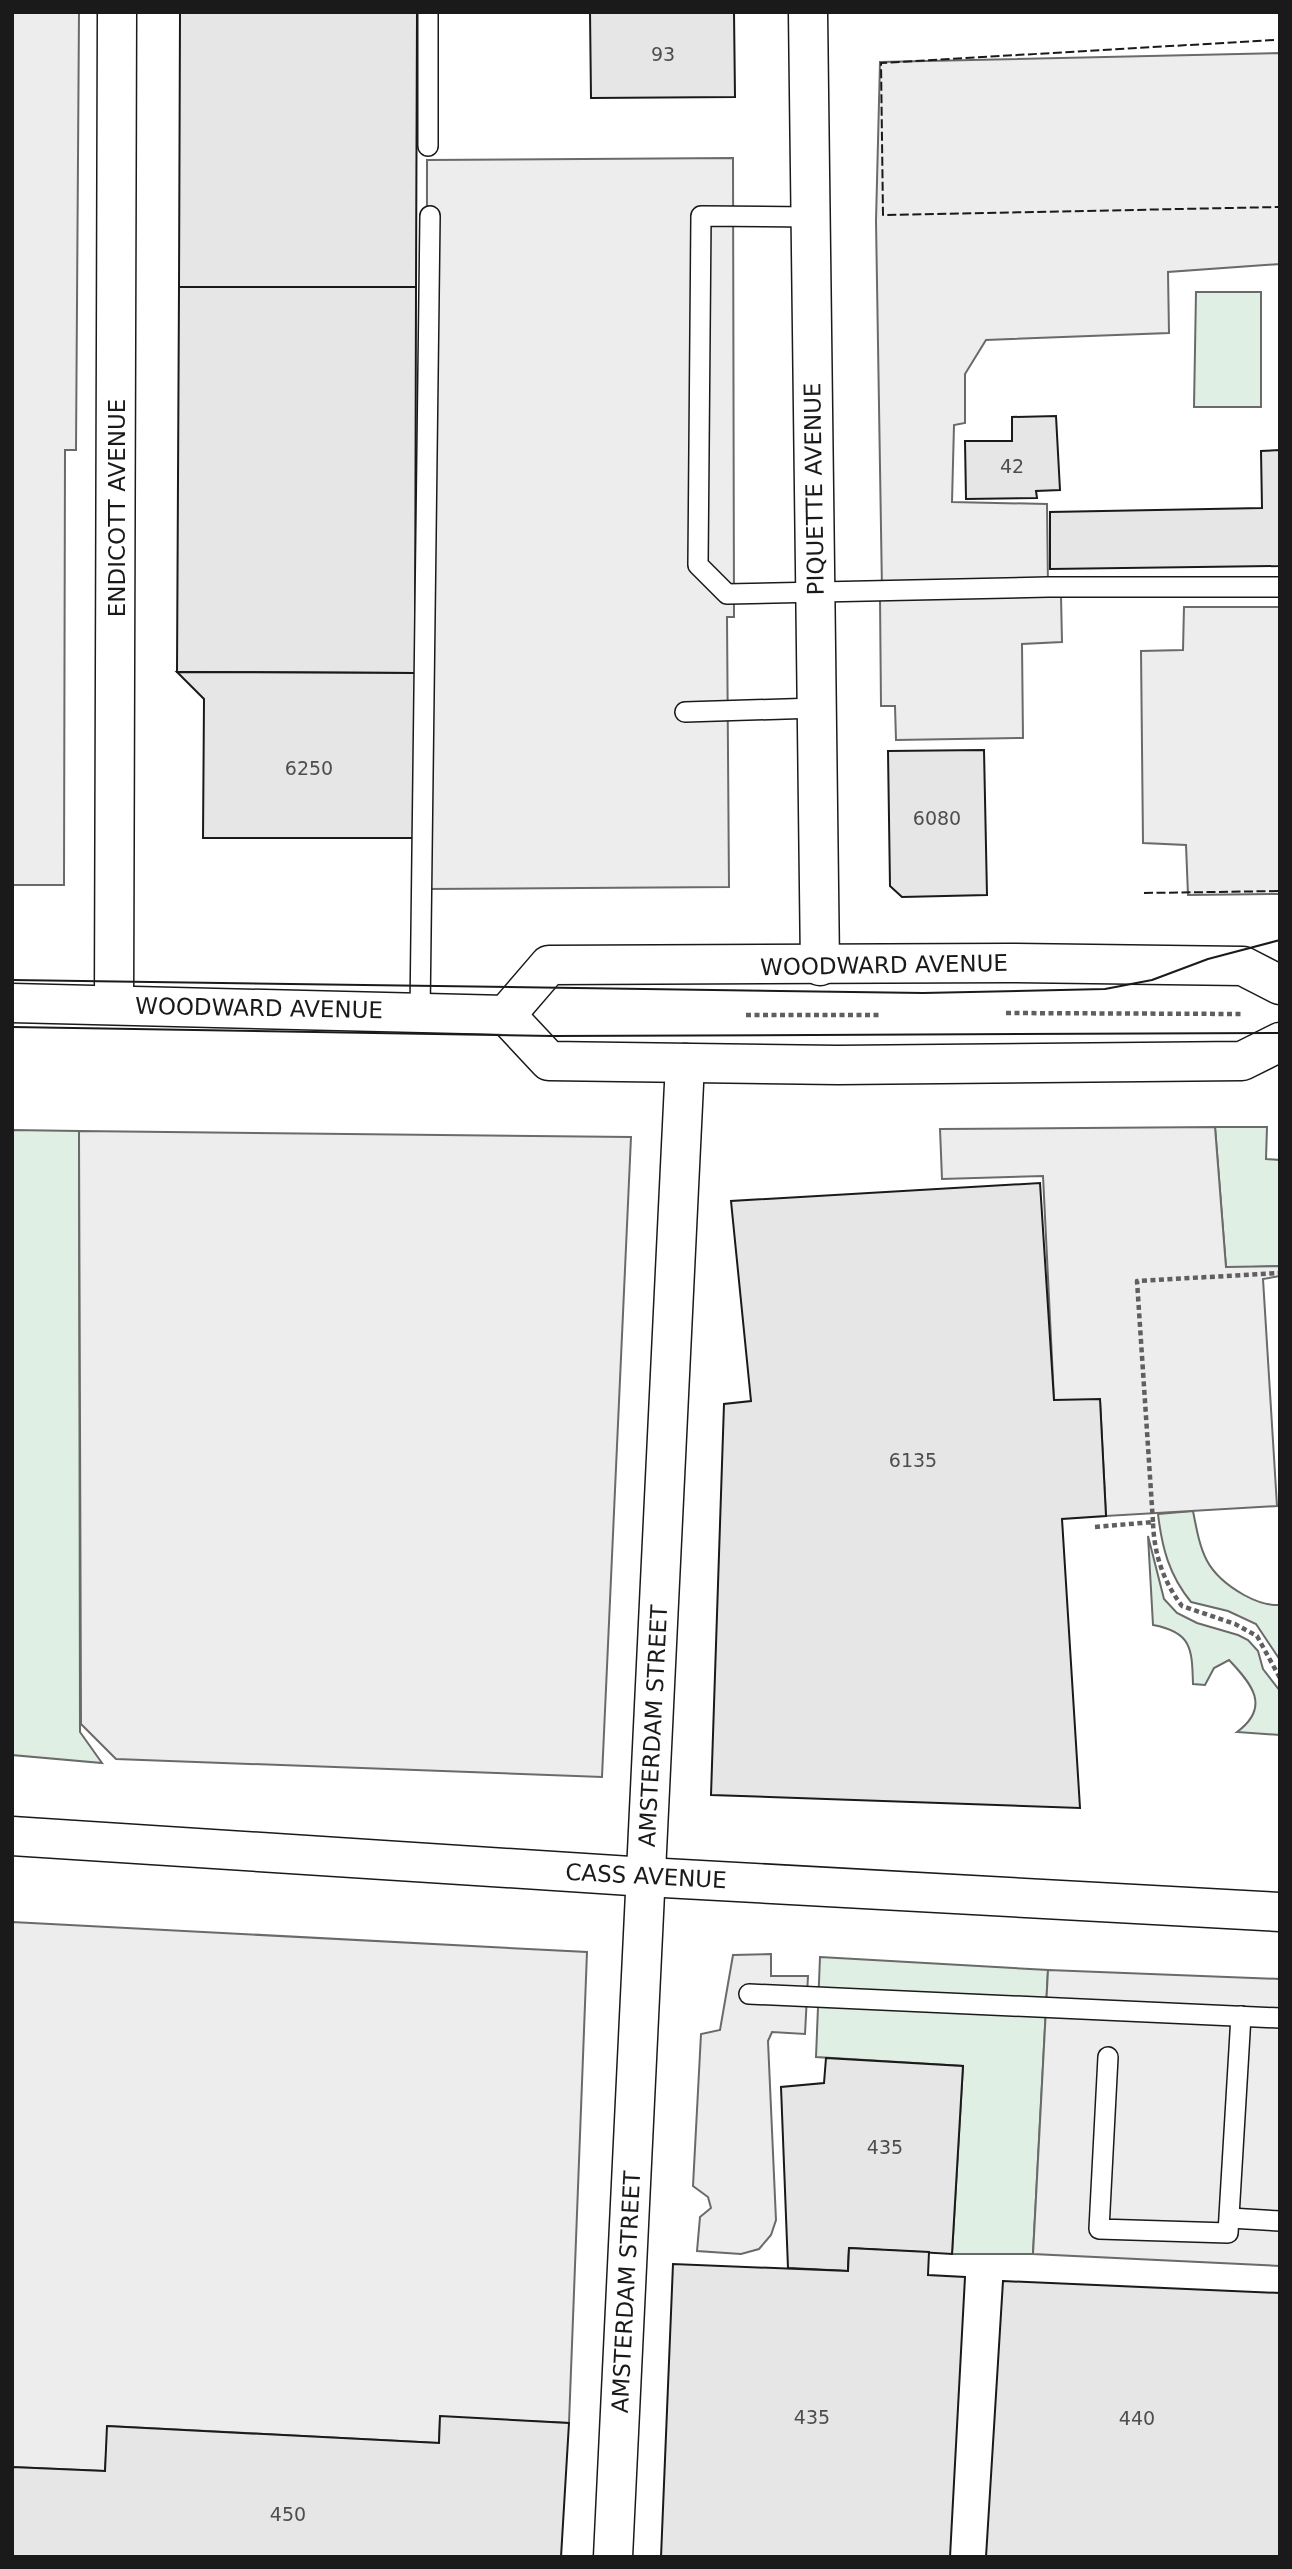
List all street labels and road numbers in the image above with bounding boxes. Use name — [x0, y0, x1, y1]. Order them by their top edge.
street label: PIQUETTE AVENUE — [799, 382, 829, 596]
street label: ENDICOTT AVENUE — [104, 399, 130, 617]
street label: WOODWARD AVENUE — [760, 950, 1008, 980]
street label: WOODWARD AVENUE — [135, 993, 383, 1023]
street label: AMSTERDAM STREET — [634, 1603, 672, 1848]
street label: CASS AVENUE — [565, 1859, 727, 1893]
street label: AMSTERDAM STREET — [607, 2169, 645, 2414]

